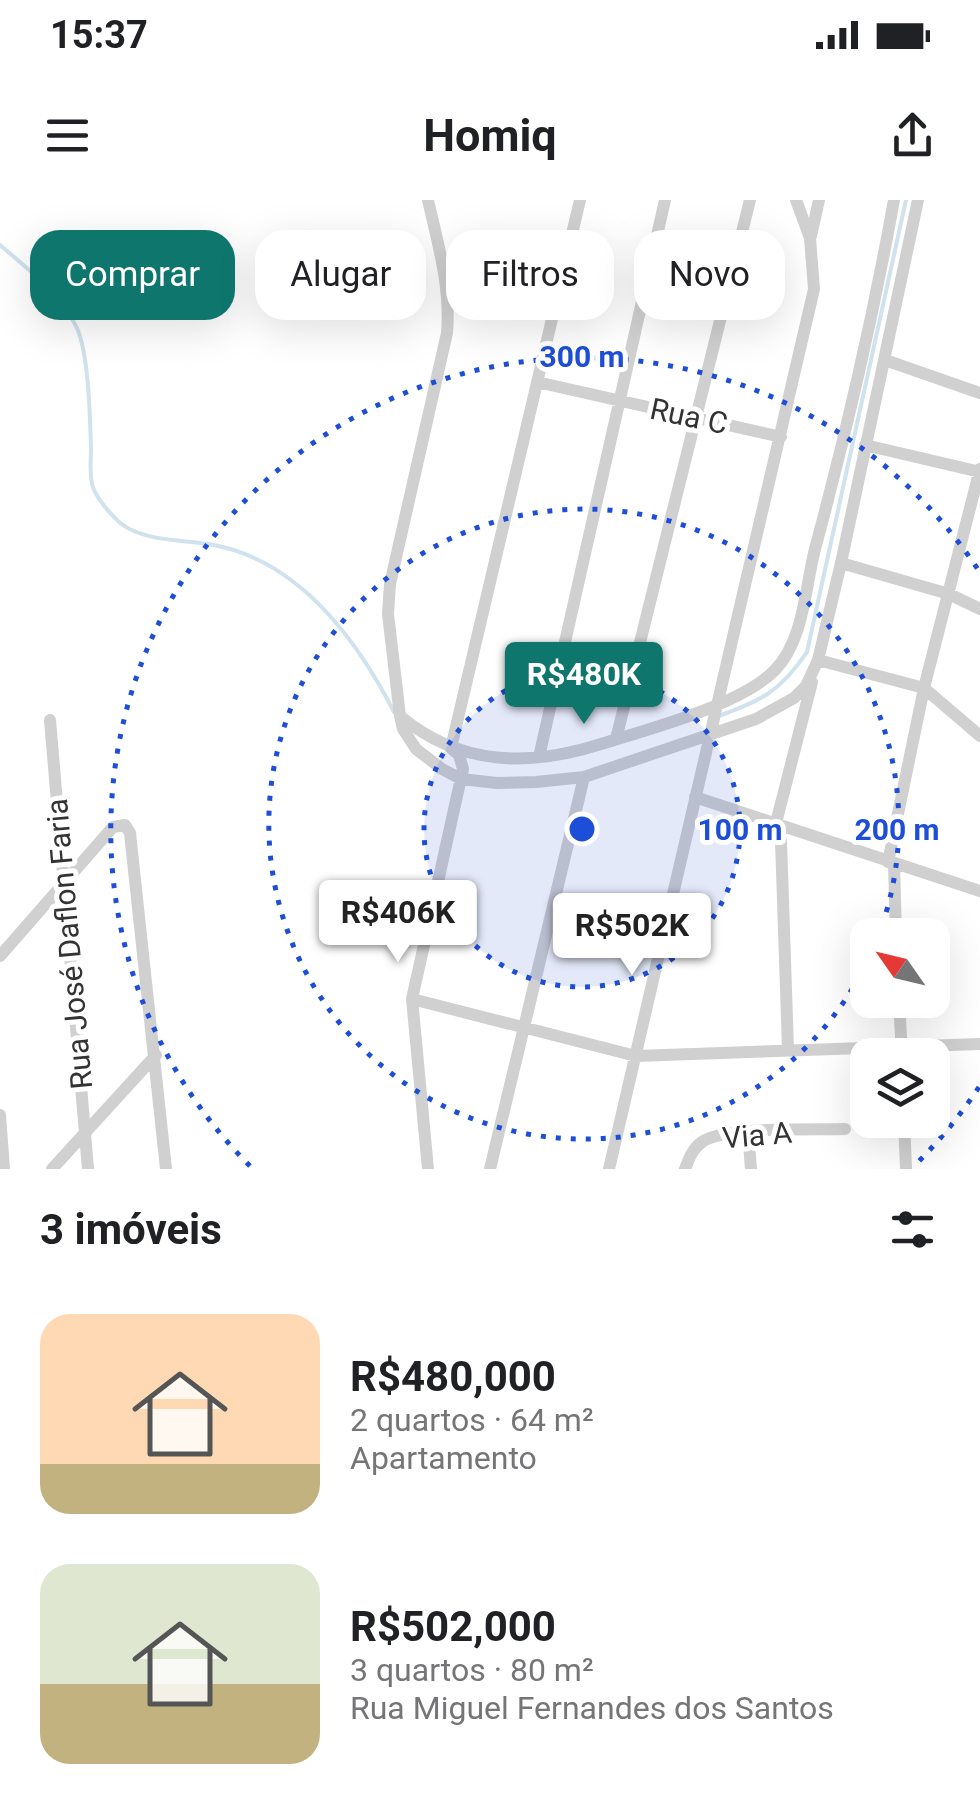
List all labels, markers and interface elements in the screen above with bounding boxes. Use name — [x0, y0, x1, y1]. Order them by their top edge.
text: 15:37 — [50, 13, 148, 57]
icon: menu — [40, 108, 95, 163]
icon: share — [885, 108, 940, 163]
text: Homiq — [423, 109, 557, 162]
chip: Comprar — [30, 230, 235, 320]
chip: Alugar — [255, 230, 426, 320]
chip: Filtros — [446, 230, 614, 320]
chip: Novo — [634, 230, 785, 320]
text: 300 m — [539, 339, 625, 374]
street label: Rua C — [647, 391, 731, 441]
pin: R$480K — [503, 642, 665, 727]
text: R$480K — [527, 655, 641, 693]
street label: Rua José Daflon Faria — [39, 797, 99, 1091]
centre of rings — [564, 811, 600, 847]
text: 100 m — [697, 812, 783, 847]
text: 200 m — [854, 812, 940, 847]
pin: R$406K — [317, 880, 479, 965]
text: R$406K — [341, 893, 455, 931]
pin: R$502K — [551, 893, 713, 978]
text: R$502K — [575, 906, 689, 944]
north arrow — [850, 918, 950, 1018]
map controls — [850, 918, 950, 1138]
button: layers — [850, 1038, 950, 1138]
street label: Via A — [721, 1114, 794, 1155]
icon: filters — [885, 1202, 940, 1257]
text: 3 imóveis — [40, 1205, 222, 1254]
text: R$480,000 — [350, 1352, 556, 1401]
icon: home — [120, 1354, 240, 1474]
text: 2 quartos · 64 m² — [350, 1401, 594, 1439]
text: Apartamento — [350, 1439, 537, 1477]
text: R$502,000 — [350, 1602, 556, 1651]
icon: home — [120, 1604, 240, 1724]
text: 3 quartos · 80 m² — [350, 1651, 594, 1689]
text: Rua Miguel Fernandes dos Santos — [350, 1689, 834, 1727]

